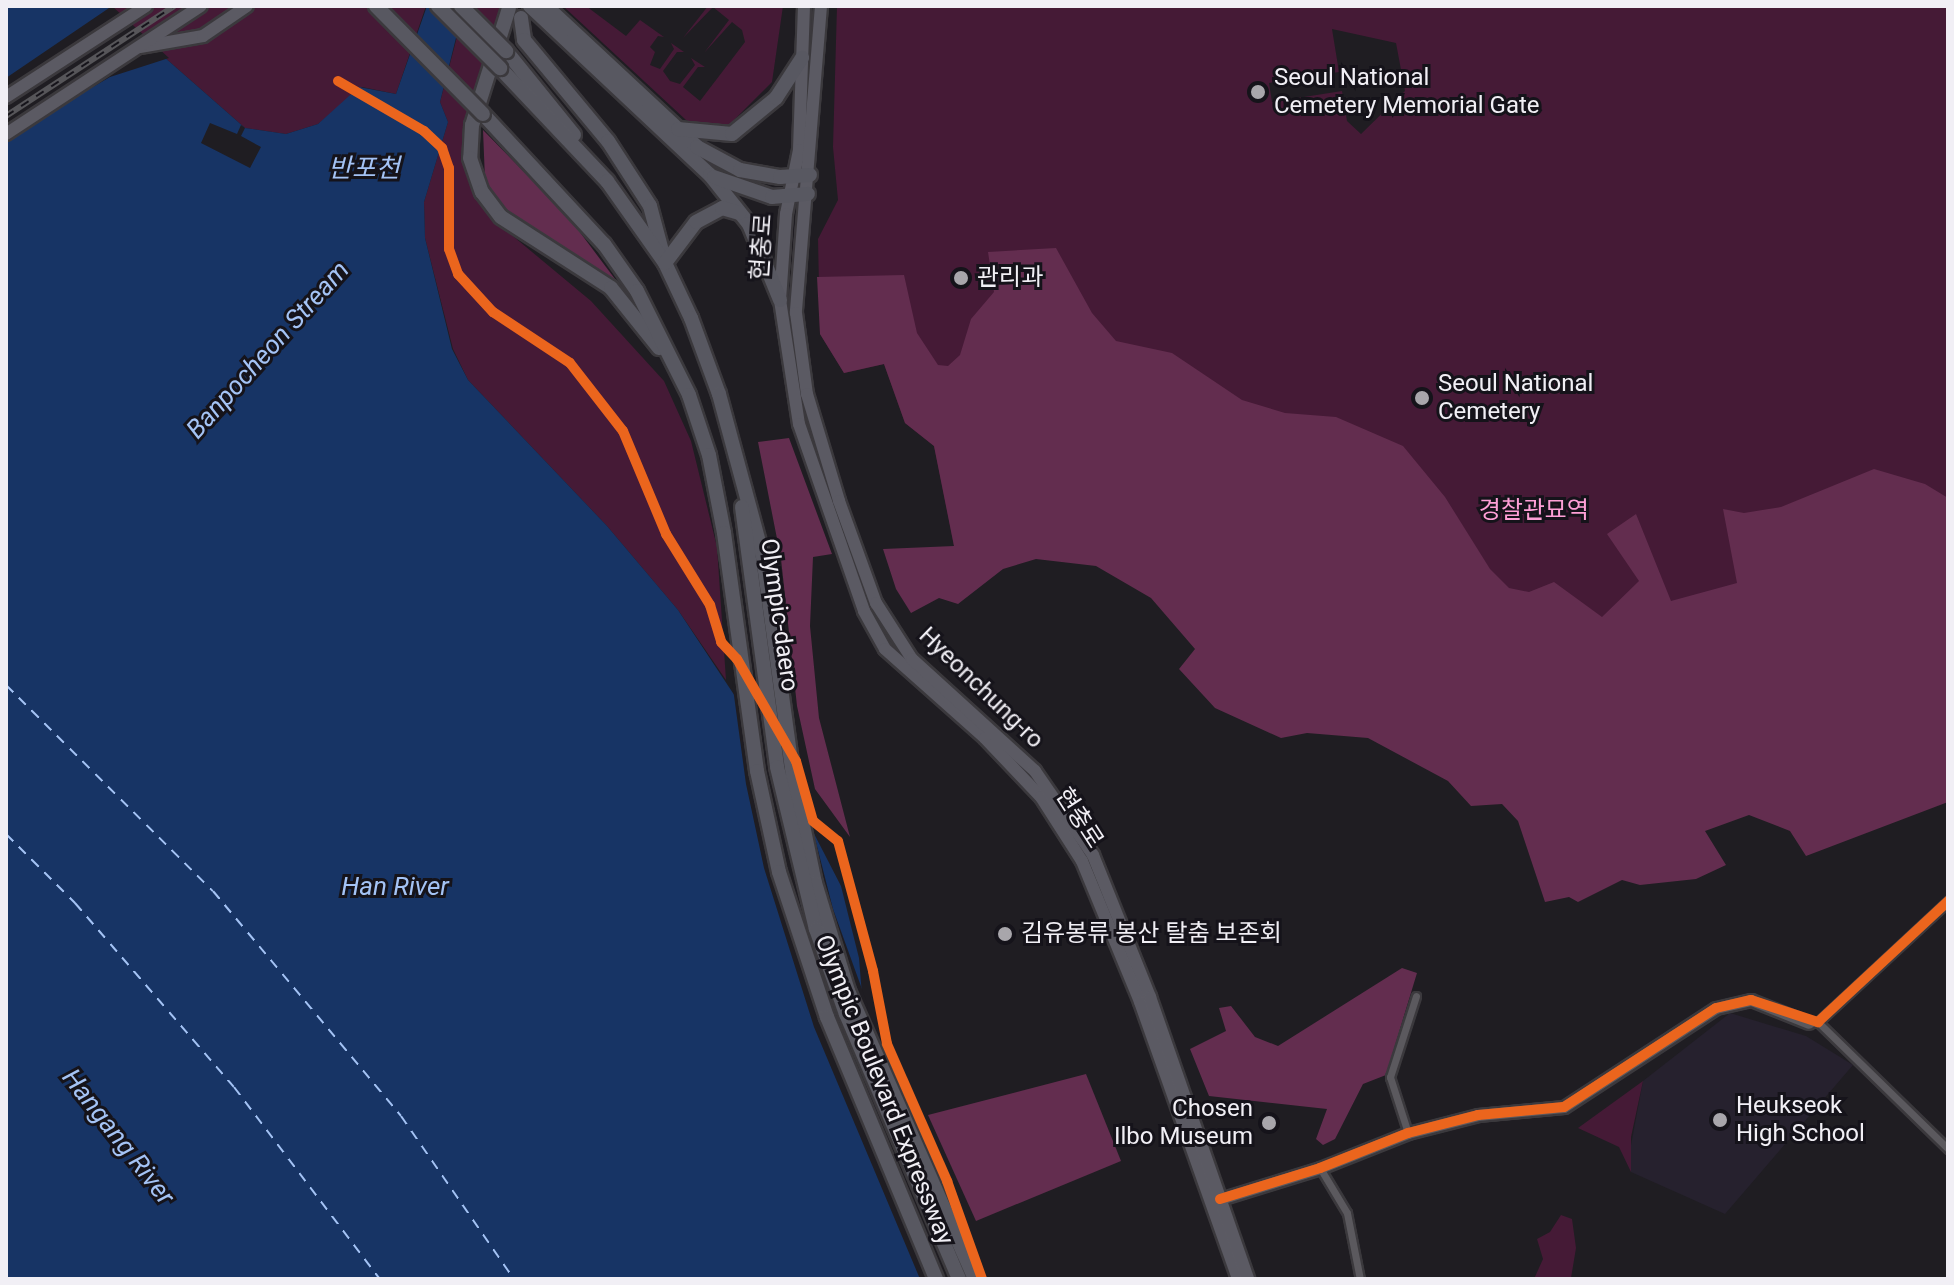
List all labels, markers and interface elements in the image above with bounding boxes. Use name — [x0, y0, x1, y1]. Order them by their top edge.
place label: Seoul National Cemetery Memorial Gate — [1274, 64, 1540, 120]
marker: Seoul National Cemetery Memorial Gate — [1249, 83, 1267, 101]
water label: 반포천 — [328, 153, 400, 185]
street label: 현충로 — [745, 213, 779, 281]
water label: Banpocheon Stream — [180, 255, 356, 445]
place label: 관리과 — [977, 264, 1043, 292]
marker: 관리과 — [952, 269, 970, 287]
place label: Seoul National Cemetery — [1438, 370, 1593, 426]
marker: Seoul National Cemetery — [1413, 389, 1431, 407]
park label: 경찰관묘역 — [1479, 497, 1589, 525]
street label: Olympic-daero — [754, 537, 804, 693]
street label: Hyeonchung-ro — [913, 621, 1049, 755]
street label: 현충로 — [1049, 782, 1109, 854]
water label: Han River — [341, 871, 449, 903]
place label: 김유봉류 봉산 탈춤 보존회 — [1021, 920, 1282, 948]
marker: 김유봉류 봉산 탈춤 보존회 — [996, 925, 1014, 943]
street label: Olympic Boulevard Expressway — [809, 931, 959, 1249]
water label: Hangang River — [55, 1063, 181, 1211]
place label: Heukseok High School — [1736, 1092, 1865, 1148]
place label: Chosen Ilbo Museum — [1114, 1095, 1253, 1151]
marker: Heukseok High School — [1711, 1111, 1729, 1129]
marker: Chosen Ilbo Museum — [1260, 1114, 1278, 1132]

